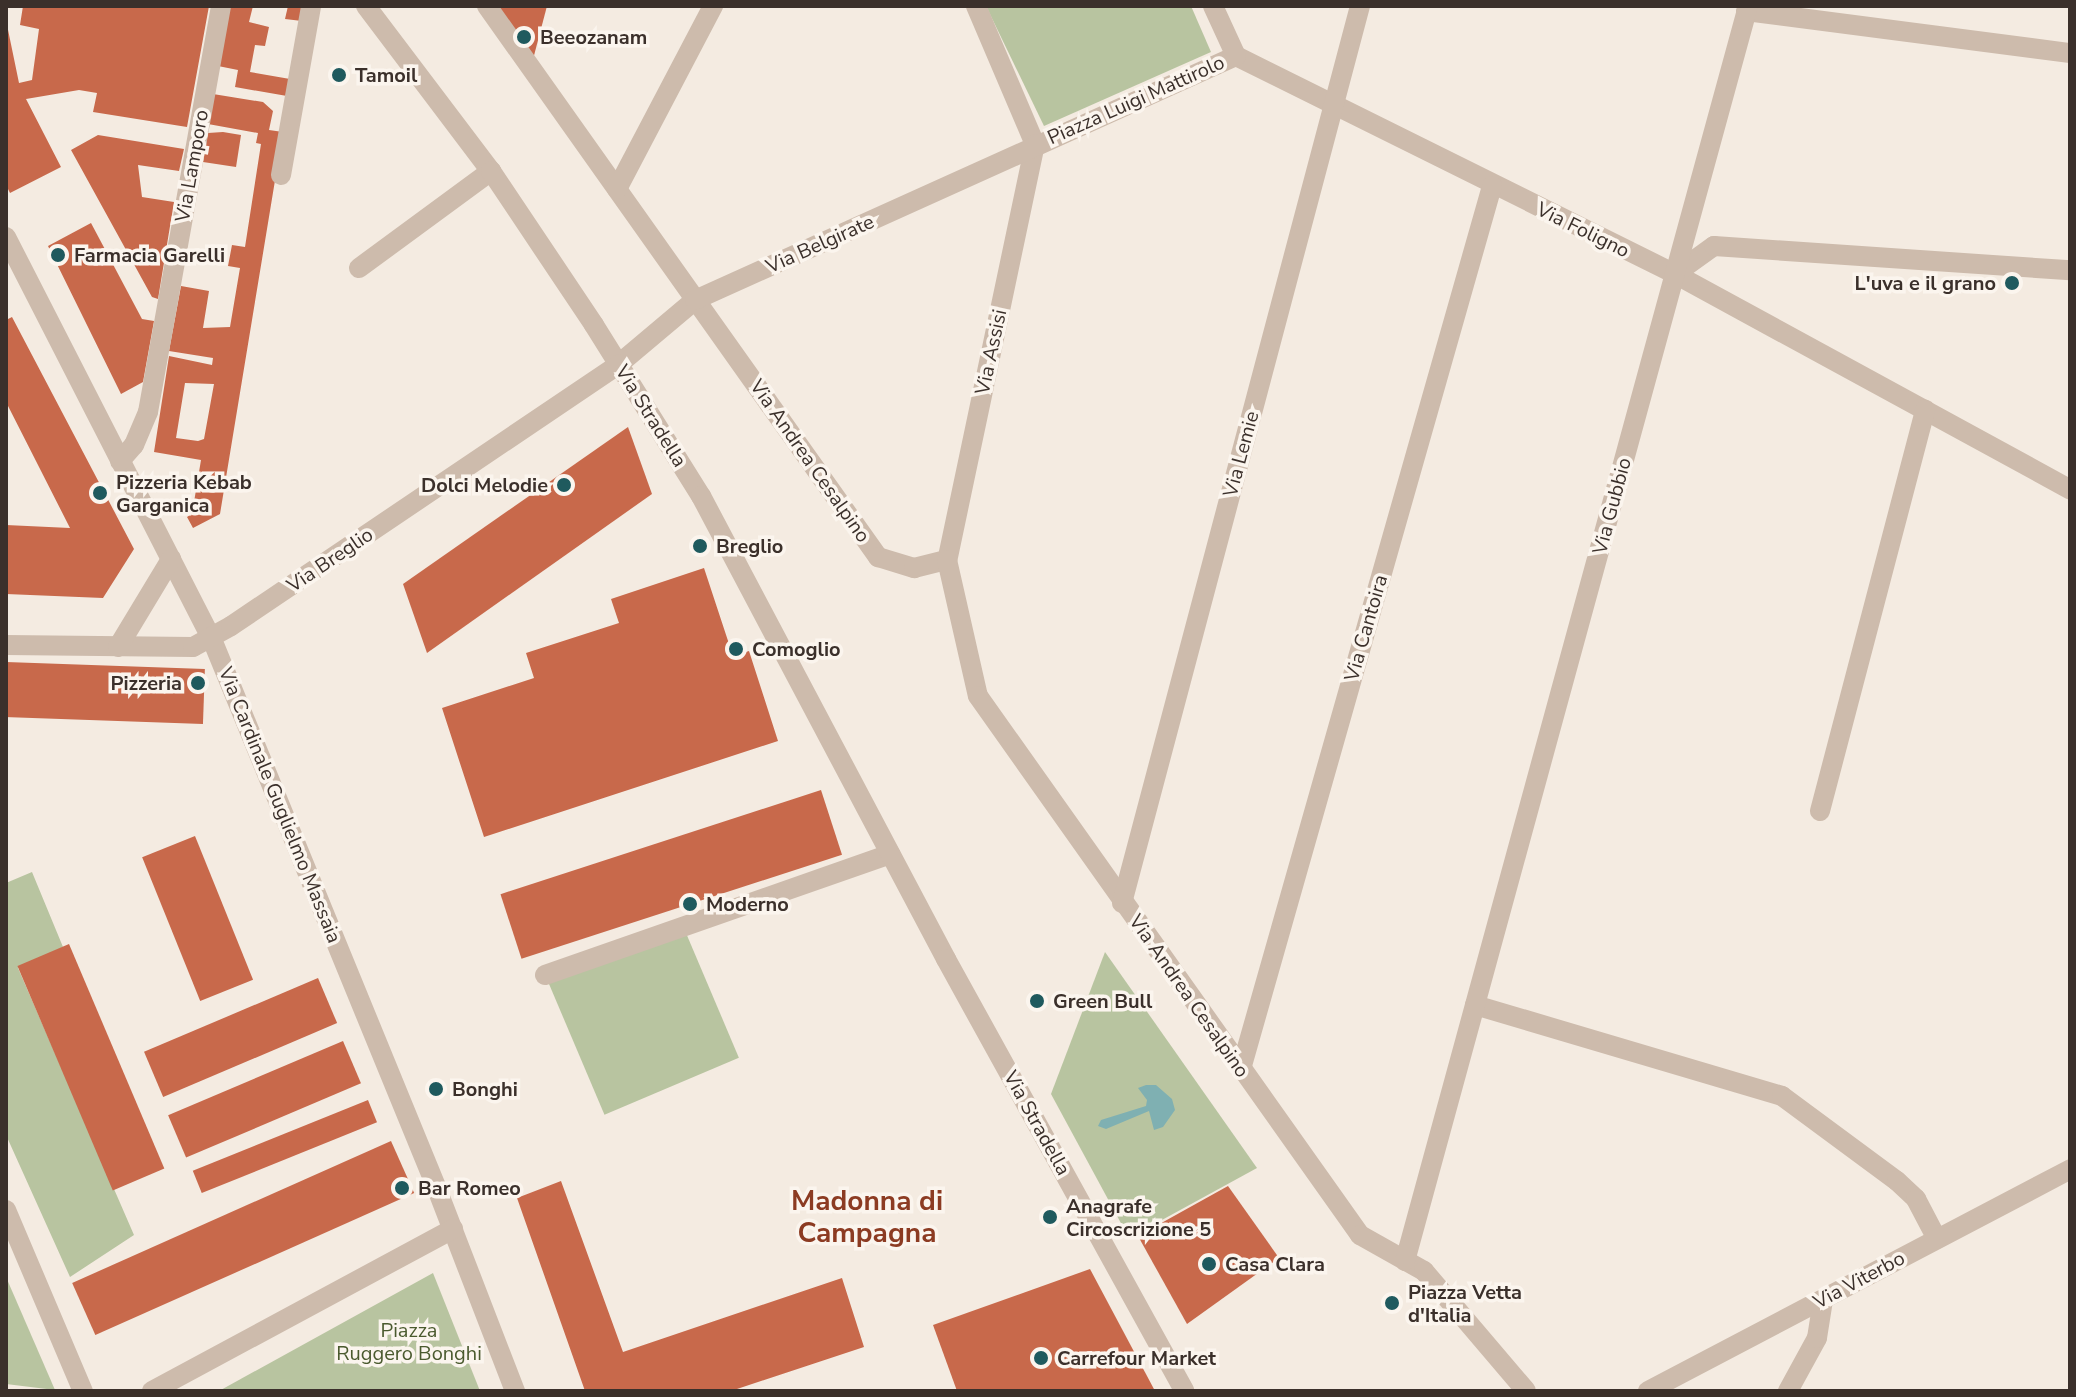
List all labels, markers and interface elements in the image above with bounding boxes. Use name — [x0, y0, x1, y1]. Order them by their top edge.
place label: Beeozanam — [540, 25, 647, 49]
marker: Beeozanam — [515, 28, 533, 46]
street label: Piazza Luigi Mattirolo — [1044, 50, 1228, 150]
place label: Tamoil — [355, 63, 417, 87]
marker: Tamoil — [330, 66, 348, 84]
street label: Via Lamporo — [170, 108, 214, 224]
street label: Via Foligno — [1533, 197, 1633, 263]
street label: Via Belgirate — [762, 210, 878, 278]
place label: Farmacia Garelli — [74, 243, 225, 267]
marker: Farmacia Garelli — [49, 246, 67, 264]
place label: L'uva e il grano — [1855, 271, 1996, 295]
marker: L'uva e il grano — [2003, 274, 2021, 292]
street label: Via Assisi — [970, 307, 1012, 397]
street label: Via Stradella — [610, 361, 692, 471]
street label: Via Andrea Cesalpino — [745, 375, 875, 547]
street label: Via Lemie — [1218, 408, 1264, 500]
street label: Via Gubbio — [1588, 455, 1636, 557]
place label: Pizzeria Kebab Garganica — [116, 470, 252, 517]
place label: Dolci Melodie — [421, 473, 548, 497]
marker: Dolci Melodie — [555, 476, 573, 494]
marker: Pizzeria Kebab Garganica — [91, 484, 109, 502]
street label: Via Breglio — [282, 522, 378, 598]
place label: Breglio — [716, 534, 783, 558]
marker: Breglio — [691, 537, 709, 555]
street label: Via Cantoira — [1339, 572, 1393, 684]
place label: Comoglio — [752, 637, 841, 661]
marker: Comoglio — [727, 640, 745, 658]
street label: Via Cardinale Guglielmo Massaia — [214, 664, 346, 946]
place label: Pizzeria — [110, 671, 182, 695]
marker: Pizzeria — [189, 674, 207, 692]
place label: Moderno — [706, 892, 789, 916]
marker: Moderno — [681, 895, 699, 913]
street label: Via Andrea Cesalpino — [1124, 910, 1254, 1082]
place label: Green Bull — [1053, 989, 1152, 1013]
marker: Green Bull — [1028, 992, 1046, 1010]
street label: Via Stradella — [998, 1067, 1076, 1179]
place label: Bonghi — [452, 1077, 518, 1101]
marker: Bonghi — [427, 1080, 445, 1098]
place label: Bar Romeo — [418, 1176, 521, 1200]
marker: Bar Romeo — [393, 1179, 411, 1197]
district label: Madonna di Campagna — [791, 1184, 943, 1250]
place label: Anagrafe Circoscrizione 5 — [1066, 1194, 1211, 1241]
marker: Anagrafe Circoscrizione 5 — [1041, 1208, 1059, 1226]
street label: Via Viterbo — [1809, 1246, 1909, 1314]
place label: Casa Clara — [1225, 1252, 1325, 1276]
marker: Casa Clara — [1200, 1255, 1218, 1273]
place label: Piazza Vetta d'Italia — [1408, 1280, 1522, 1327]
marker: Piazza Vetta d'Italia — [1383, 1294, 1401, 1312]
park label: Piazza Ruggero Bonghi — [336, 1319, 482, 1366]
place label: Carrefour Market — [1057, 1346, 1216, 1370]
marker: Carrefour Market — [1032, 1349, 1050, 1367]

